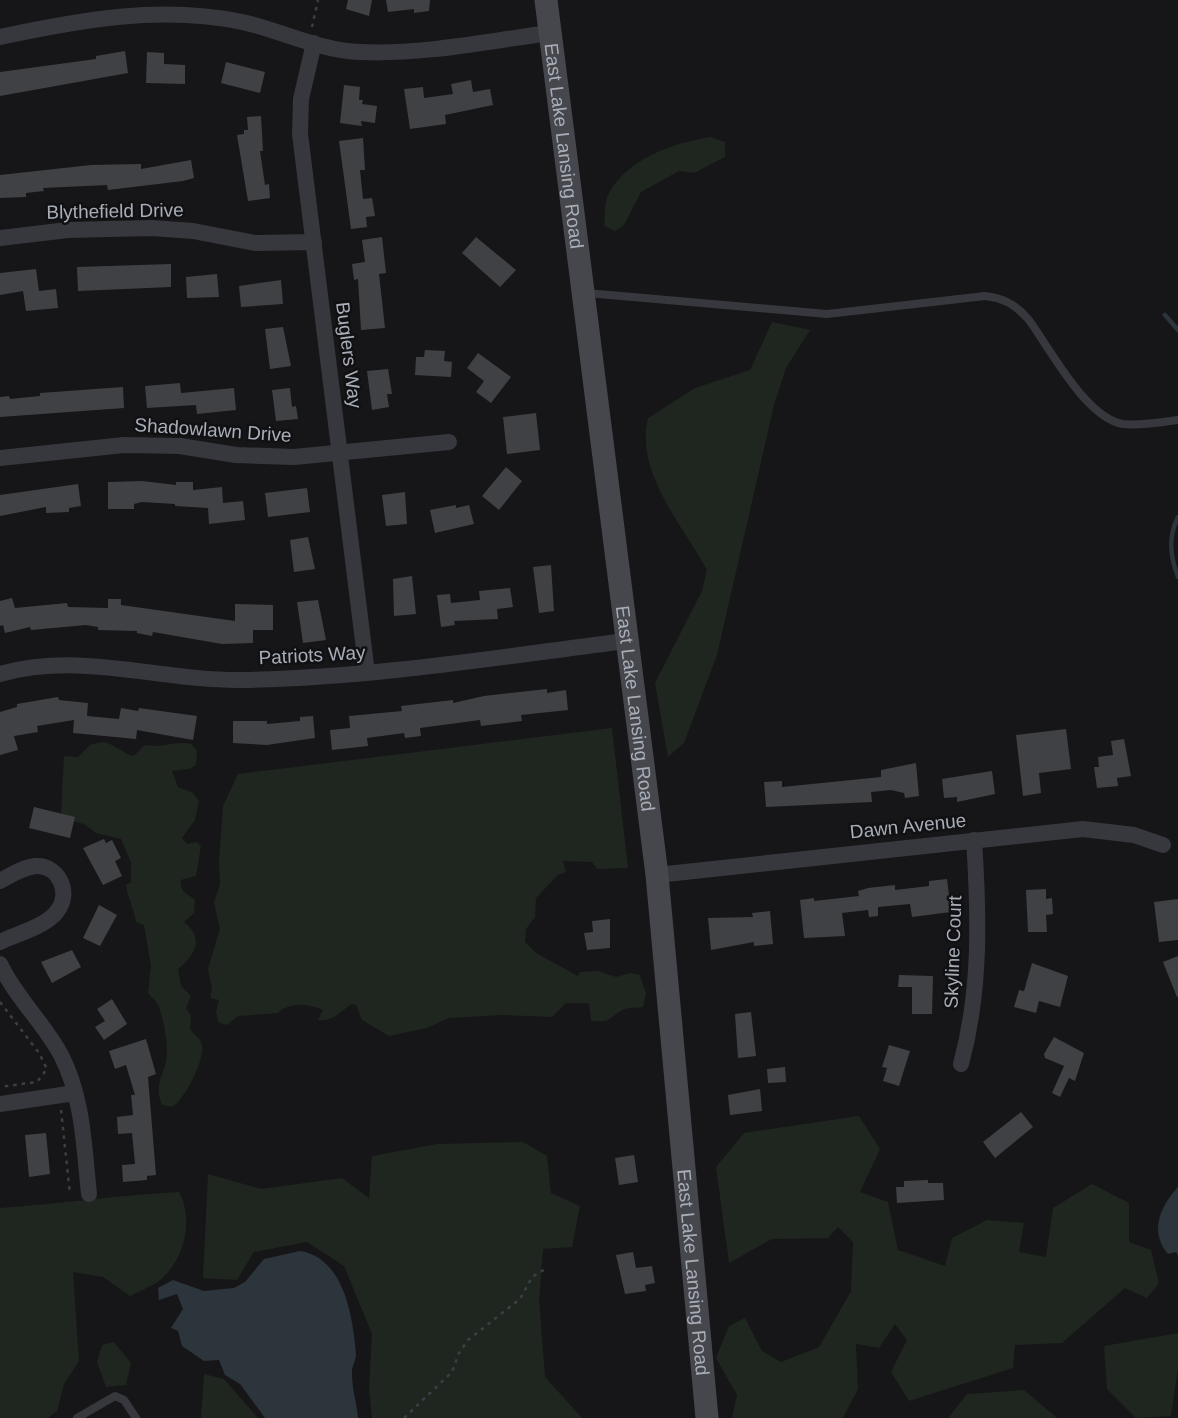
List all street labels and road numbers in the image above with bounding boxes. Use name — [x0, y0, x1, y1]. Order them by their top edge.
street label: East Lake Lansing Road — [541, 42, 588, 250]
street label: Blythefield Drive — [46, 199, 184, 223]
street label: Buglers Way — [332, 301, 366, 410]
street label: Shadowlawn Drive — [134, 414, 292, 446]
street label: East Lake Lansing Road — [612, 604, 659, 812]
street label: Patriots Way — [258, 642, 366, 668]
street label: Dawn Avenue — [849, 809, 967, 843]
street label: Skyline Court — [941, 894, 965, 1009]
street label: East Lake Lansing Road — [674, 1168, 714, 1376]

